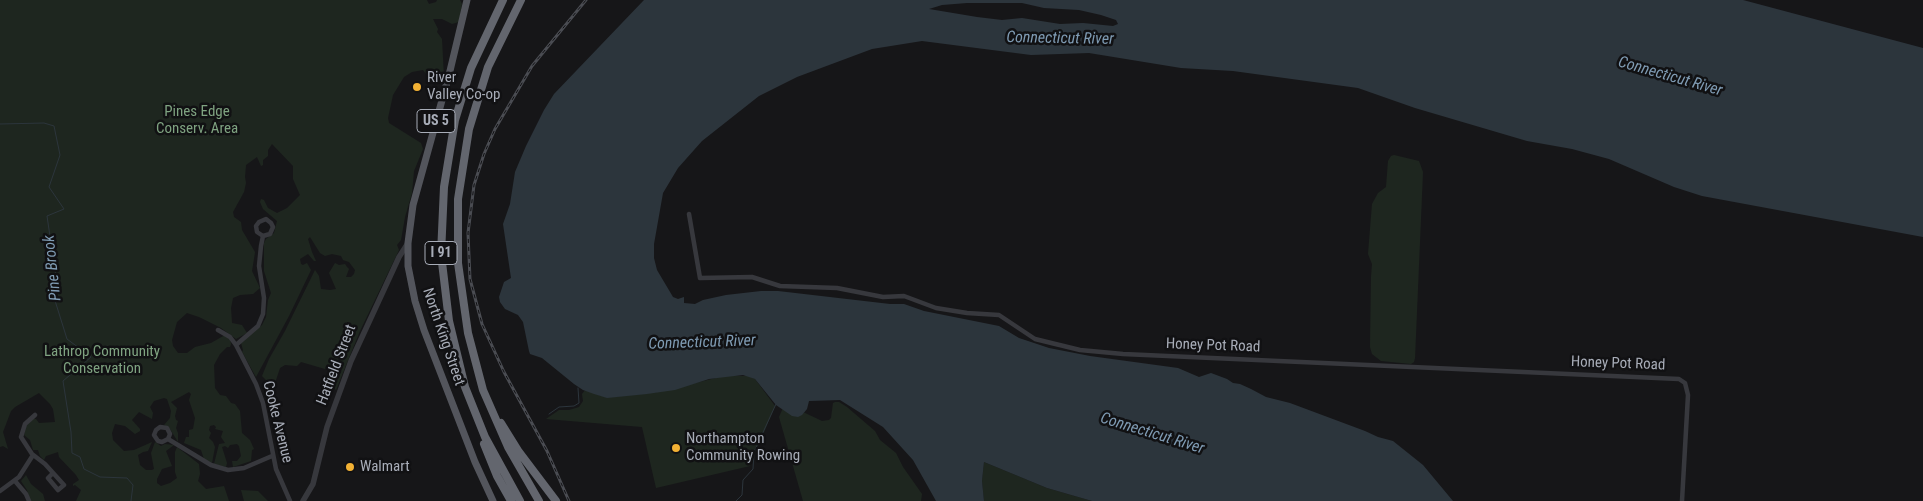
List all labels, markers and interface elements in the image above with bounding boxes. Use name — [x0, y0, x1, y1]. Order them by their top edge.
water label: Connecticut River — [1006, 28, 1114, 50]
water label: Connecticut River — [1616, 53, 1724, 101]
place label: River Valley Co-op — [427, 69, 500, 104]
marker: River Valley Co-op — [411, 81, 423, 93]
park label: Pines Edge Conserv. Area — [156, 103, 238, 138]
road number: US 5 — [417, 110, 455, 132]
water label: Pine Brook — [40, 234, 66, 302]
road number: I 91 — [425, 242, 457, 264]
street label: North King Street — [418, 286, 468, 388]
street label: Hatfield Street — [313, 322, 361, 408]
water label: Connecticut River — [648, 332, 756, 354]
street label: Honey Pot Road — [1165, 335, 1261, 357]
park label: Lathrop Community Conservation — [44, 343, 160, 378]
street label: Honey Pot Road — [1570, 353, 1666, 375]
street label: Cooke Avenue — [258, 379, 296, 465]
water label: Connecticut River — [1098, 409, 1206, 459]
place label: Northampton Community Rowing — [686, 430, 800, 465]
marker: Northampton Community Rowing — [670, 442, 682, 454]
place label: Walmart — [360, 458, 410, 476]
marker: Walmart — [344, 461, 356, 473]

